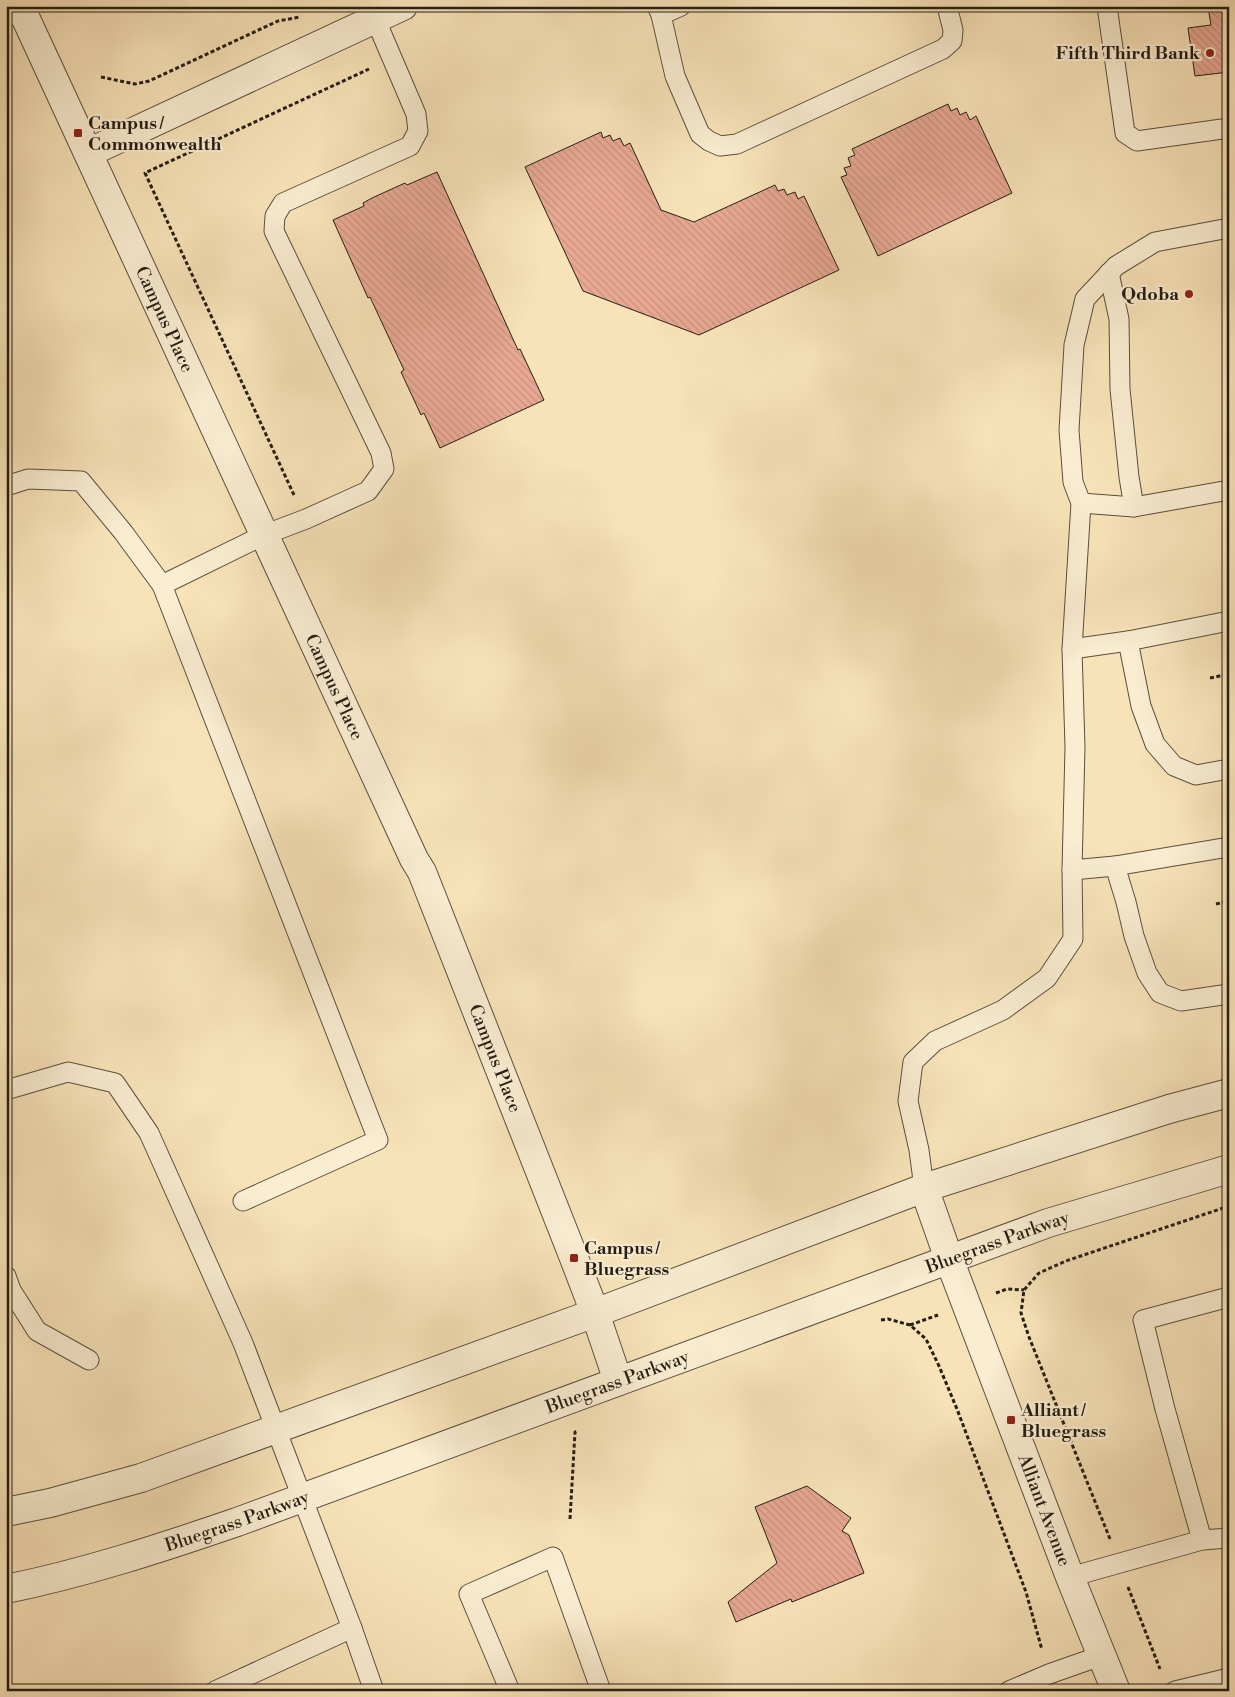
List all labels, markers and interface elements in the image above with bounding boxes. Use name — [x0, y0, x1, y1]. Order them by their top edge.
place label: Fifth Third Bank — [1056, 42, 1201, 65]
marker: Fifth Third Bank — [1204, 47, 1216, 59]
place label: Campus / Commonwealth — [88, 112, 222, 156]
marker: Campus / Commonwealth — [72, 127, 84, 139]
street label: Campus Place — [130, 262, 199, 376]
place label: Qdoba — [1121, 283, 1179, 306]
marker: Qdoba — [1183, 288, 1195, 300]
street label: Campus Place — [300, 630, 369, 744]
street label: Campus Place — [464, 1001, 527, 1116]
street label: Bluegrass Parkway — [921, 1206, 1072, 1279]
place label: Campus / Bluegrass — [584, 1237, 670, 1281]
marker: Campus / Bluegrass — [568, 1252, 580, 1264]
street label: Bluegrass Parkway — [541, 1345, 692, 1419]
place label: Alliant / Bluegrass — [1020, 1399, 1107, 1443]
marker: Alliant / Bluegrass — [1005, 1414, 1017, 1426]
street label: Alliant Avenue — [1012, 1450, 1076, 1570]
street label: Bluegrass Parkway — [161, 1485, 312, 1557]

